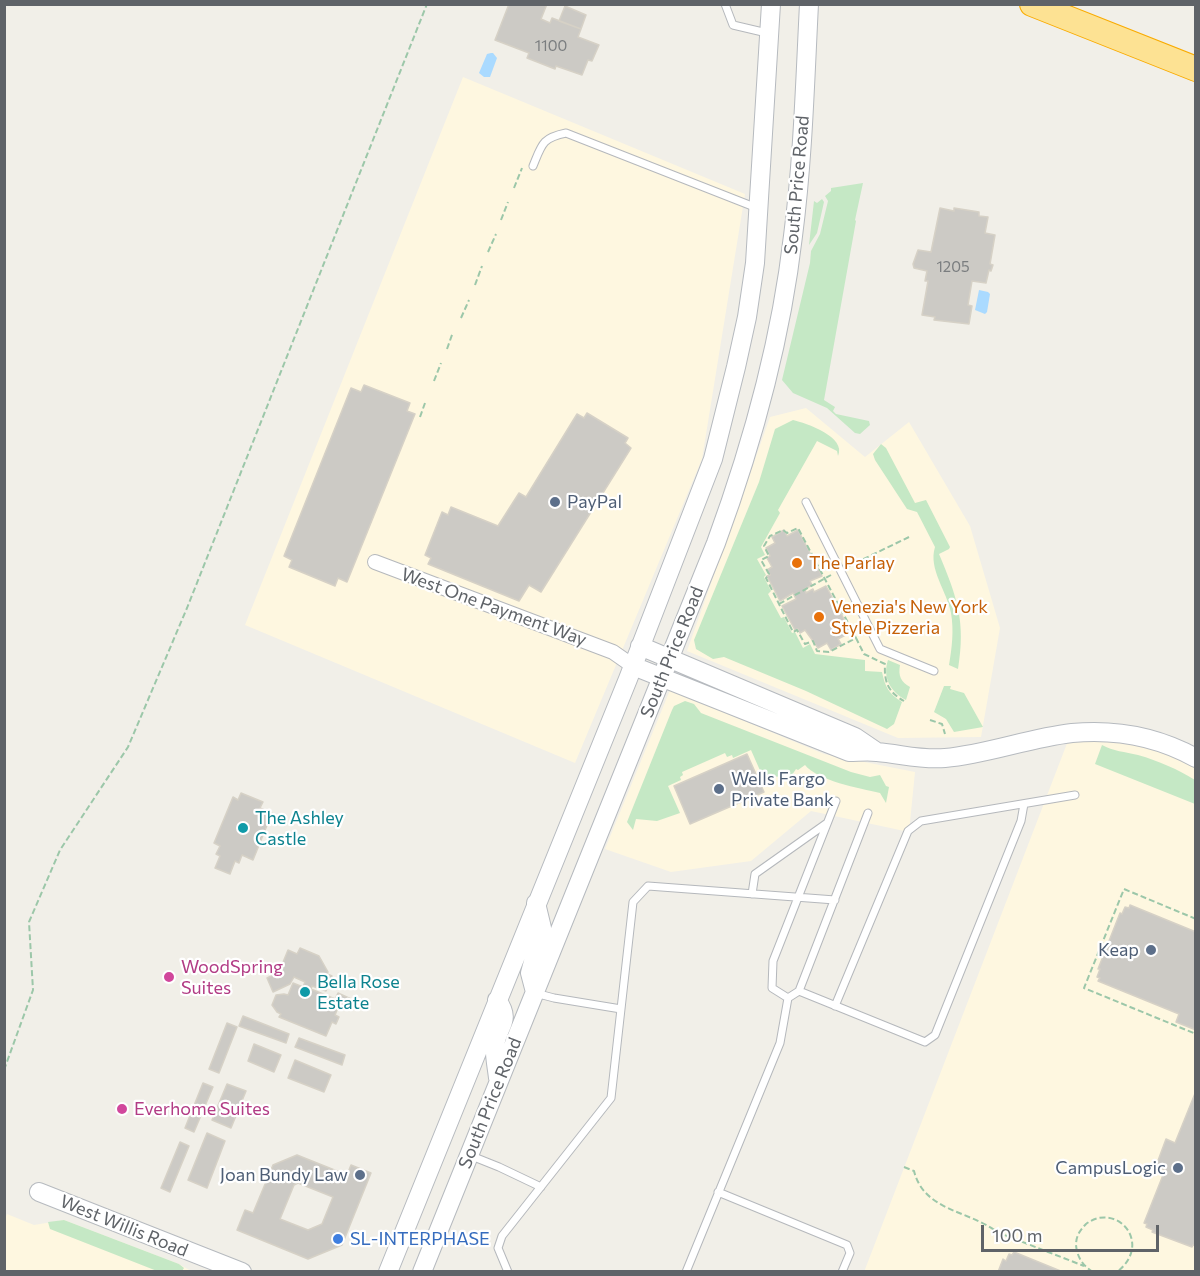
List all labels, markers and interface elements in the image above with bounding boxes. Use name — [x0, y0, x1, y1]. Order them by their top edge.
house number: 1100 — [535, 37, 567, 55]
street label: South Price Road — [780, 115, 814, 255]
house number: 1205 — [936, 258, 970, 276]
place label: PayPal — [567, 491, 622, 513]
marker: PayPal — [548, 495, 562, 509]
place label: The Parlay — [809, 552, 895, 574]
marker: The Parlay — [790, 556, 804, 570]
street label: West One Payment Way — [398, 563, 590, 651]
street label: South Price Road — [636, 583, 708, 721]
place label: Venezia's New York Style Pizzeria — [831, 596, 988, 638]
marker: Venezia's New York Style Pizzeria — [812, 610, 826, 624]
place label: Wells Fargo Private Bank — [731, 768, 834, 810]
marker: Wells Fargo Private Bank — [712, 782, 726, 796]
place label: The Ashley Castle — [255, 807, 344, 850]
marker: The Ashley Castle — [236, 821, 250, 835]
place label: Keap — [1098, 939, 1139, 961]
marker: Keap — [1144, 943, 1158, 957]
place label: WoodSpring Suites — [181, 956, 283, 998]
marker: WoodSpring Suites — [162, 970, 176, 984]
place label: Bella Rose Estate — [317, 971, 400, 1014]
marker: Bella Rose Estate — [298, 985, 312, 999]
street label: South Price Road — [454, 1034, 526, 1172]
place label: Everhome Suites — [134, 1098, 270, 1120]
marker: Everhome Suites — [115, 1102, 129, 1116]
place label: CampusLogic — [1055, 1157, 1166, 1179]
marker: CampusLogic — [1171, 1161, 1185, 1175]
place label: Joan Bundy Law — [220, 1164, 348, 1186]
marker: Joan Bundy Law — [353, 1168, 367, 1182]
street label: West Willis Road — [57, 1191, 191, 1261]
scale bar — [984, 1213, 1162, 1251]
text: 100 m — [992, 1224, 1042, 1246]
place label: SL-INTERPHASE — [350, 1228, 490, 1250]
marker: SL-INTERPHASE — [331, 1232, 345, 1246]

